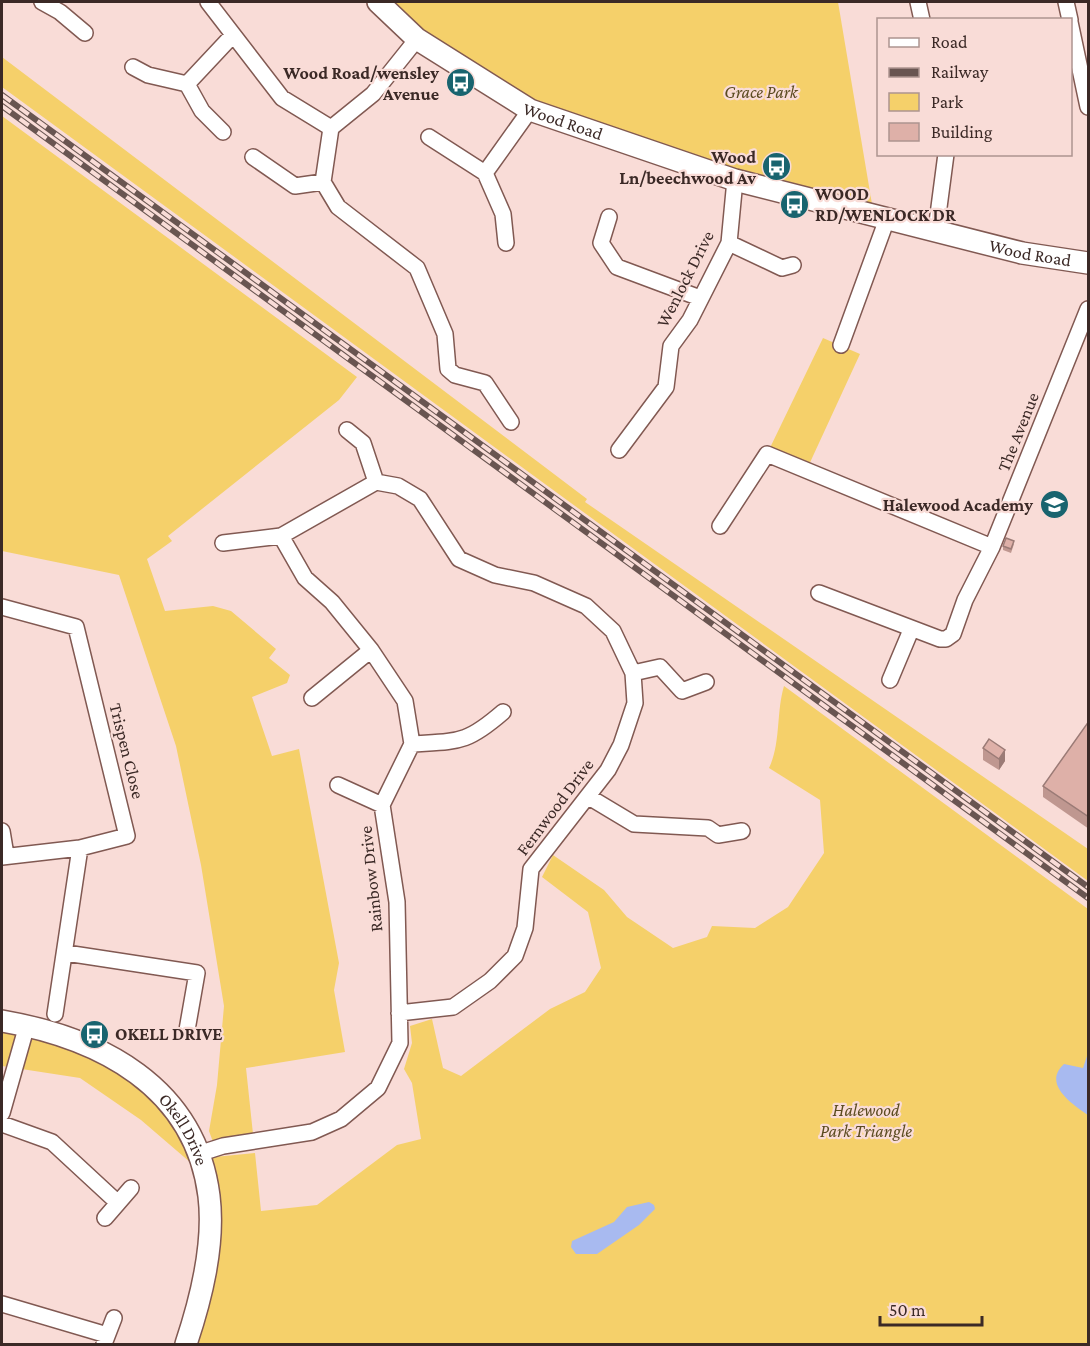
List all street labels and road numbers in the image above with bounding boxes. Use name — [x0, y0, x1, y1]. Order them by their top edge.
street label: Wood Road — [520, 98, 606, 144]
street label: Wenlock Drive — [652, 227, 718, 331]
street label: Wood Road — [987, 235, 1073, 270]
street label: The Avenue — [993, 389, 1043, 475]
street label: Trispen Close — [105, 701, 149, 801]
street label: Fernwood Drive — [512, 755, 598, 859]
street label: Rainbow Drive — [355, 825, 387, 933]
street label: Okell Drive — [155, 1089, 212, 1168]

